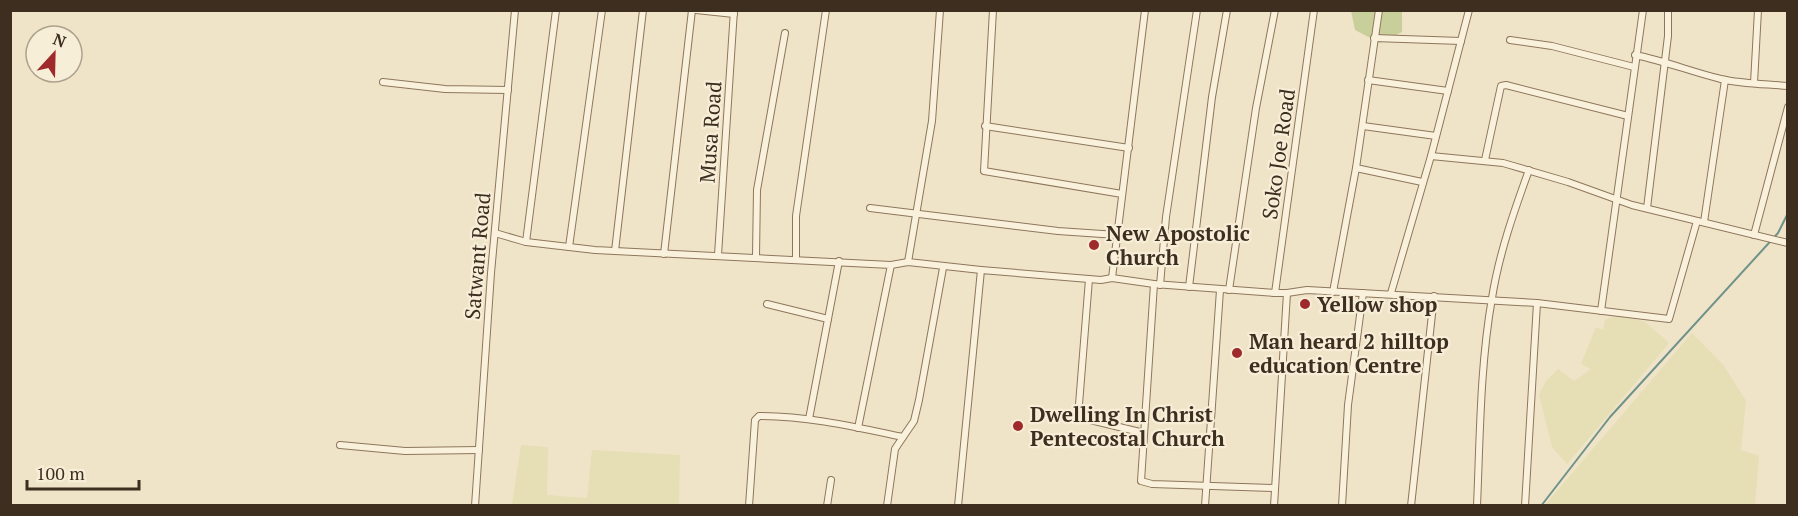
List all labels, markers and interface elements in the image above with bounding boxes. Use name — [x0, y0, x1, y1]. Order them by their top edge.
north arrow — [24, 24, 84, 84]
text: N — [50, 28, 69, 53]
street label: Musa Road — [692, 80, 728, 184]
street label: Soko Joe Road — [1255, 87, 1301, 221]
street label: Satwant Road — [457, 191, 497, 321]
place label: New Apostolic Church — [1106, 219, 1250, 271]
marker: New Apostolic Church — [1087, 238, 1101, 252]
place label: Yellow shop — [1317, 290, 1438, 318]
marker: Yellow shop — [1298, 297, 1312, 311]
place label: Man heard 2 hilltop education Centre — [1249, 327, 1449, 379]
marker: Man heard 2 hilltop education Centre — [1230, 346, 1244, 360]
place label: Dwelling In Christ Pentecostal Church — [1030, 400, 1225, 452]
marker: Dwelling In Christ Pentecostal Church — [1011, 419, 1025, 433]
scale bar — [27, 453, 140, 491]
text: 100 m — [36, 461, 85, 485]

